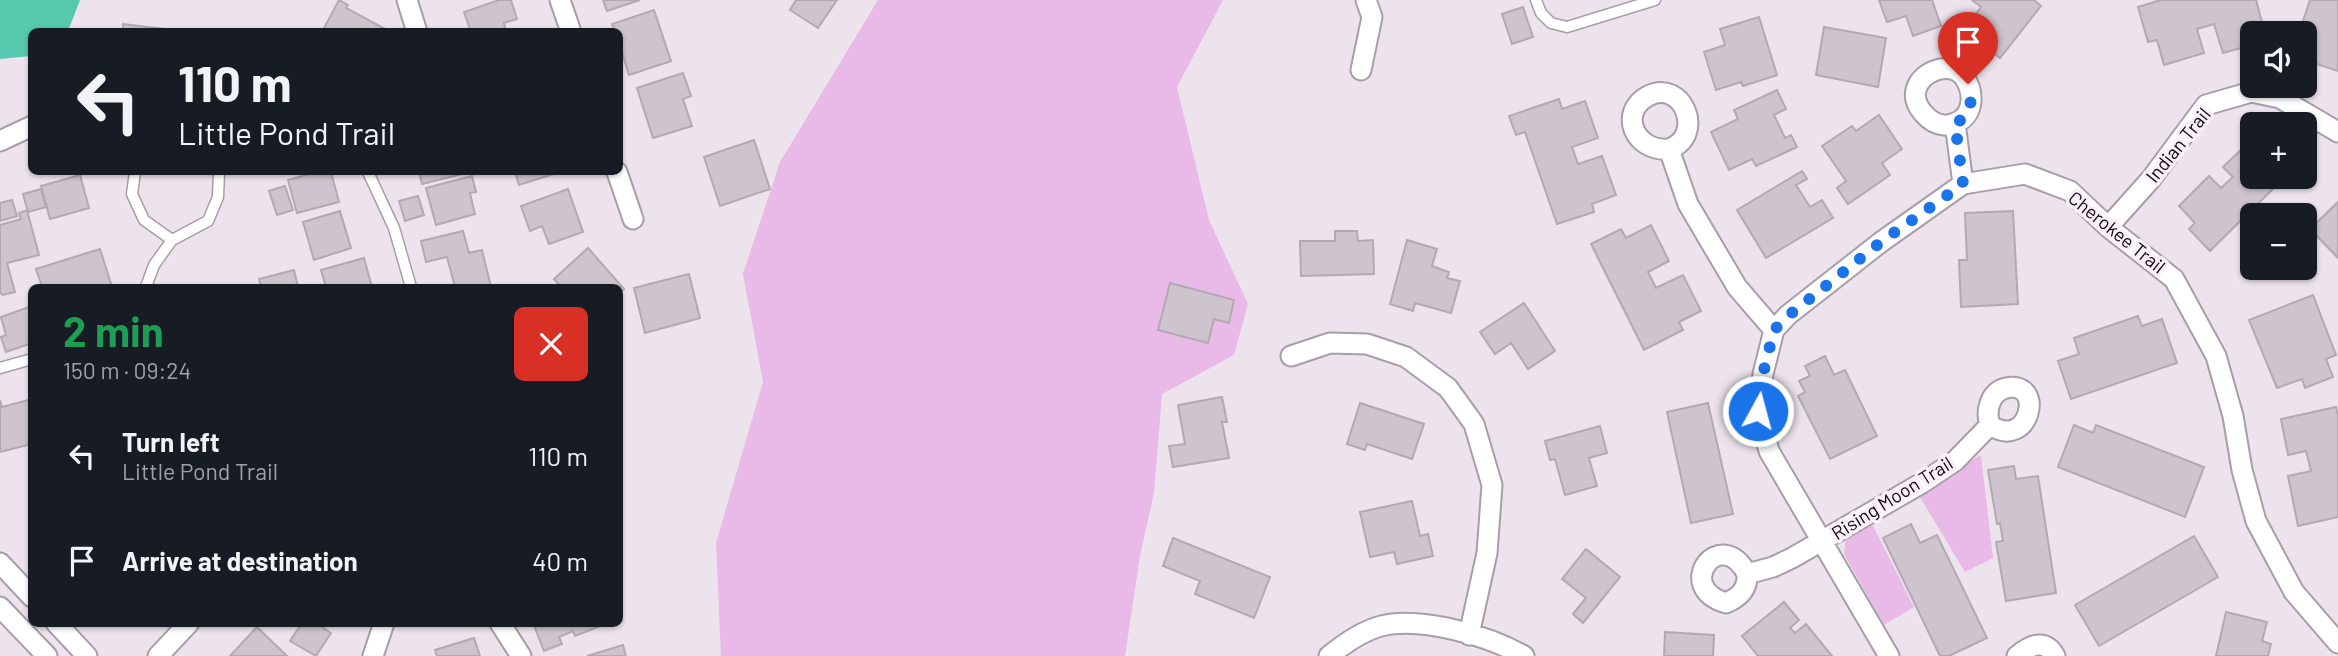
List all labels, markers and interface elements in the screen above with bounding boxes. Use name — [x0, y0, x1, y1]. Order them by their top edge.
pin — [1938, 12.0, 1998, 84]
map controls — [2240, 21, 2317, 280]
button: sound — [2240, 21, 2317, 98]
icon: arrive — [1949, 23, 1987, 61]
text: 110 m — [178, 53, 292, 112]
icon: left — [63, 56, 154, 147]
street label: Indian Trail — [2140, 103, 2215, 187]
button: + — [2240, 112, 2317, 189]
text: Little Pond Trail — [178, 113, 395, 151]
street label: Cherokee Trail — [2064, 186, 2170, 278]
button: − — [2240, 203, 2317, 280]
text: 2 min — [63, 305, 164, 355]
button: close — [514, 307, 588, 381]
text: 150 m · 09:24 — [63, 356, 191, 384]
position arrow — [1721, 374, 1795, 448]
text: Turn left — [122, 426, 220, 457]
icon: left — [63, 437, 101, 475]
text: 110 m — [528, 440, 588, 471]
street label: Rising Moon Trail — [1827, 451, 1957, 544]
text: Little Pond Trail — [122, 457, 278, 485]
icon: arrive — [63, 542, 101, 580]
text: Arrive at destination — [122, 545, 358, 576]
text: 40 m — [532, 545, 588, 576]

